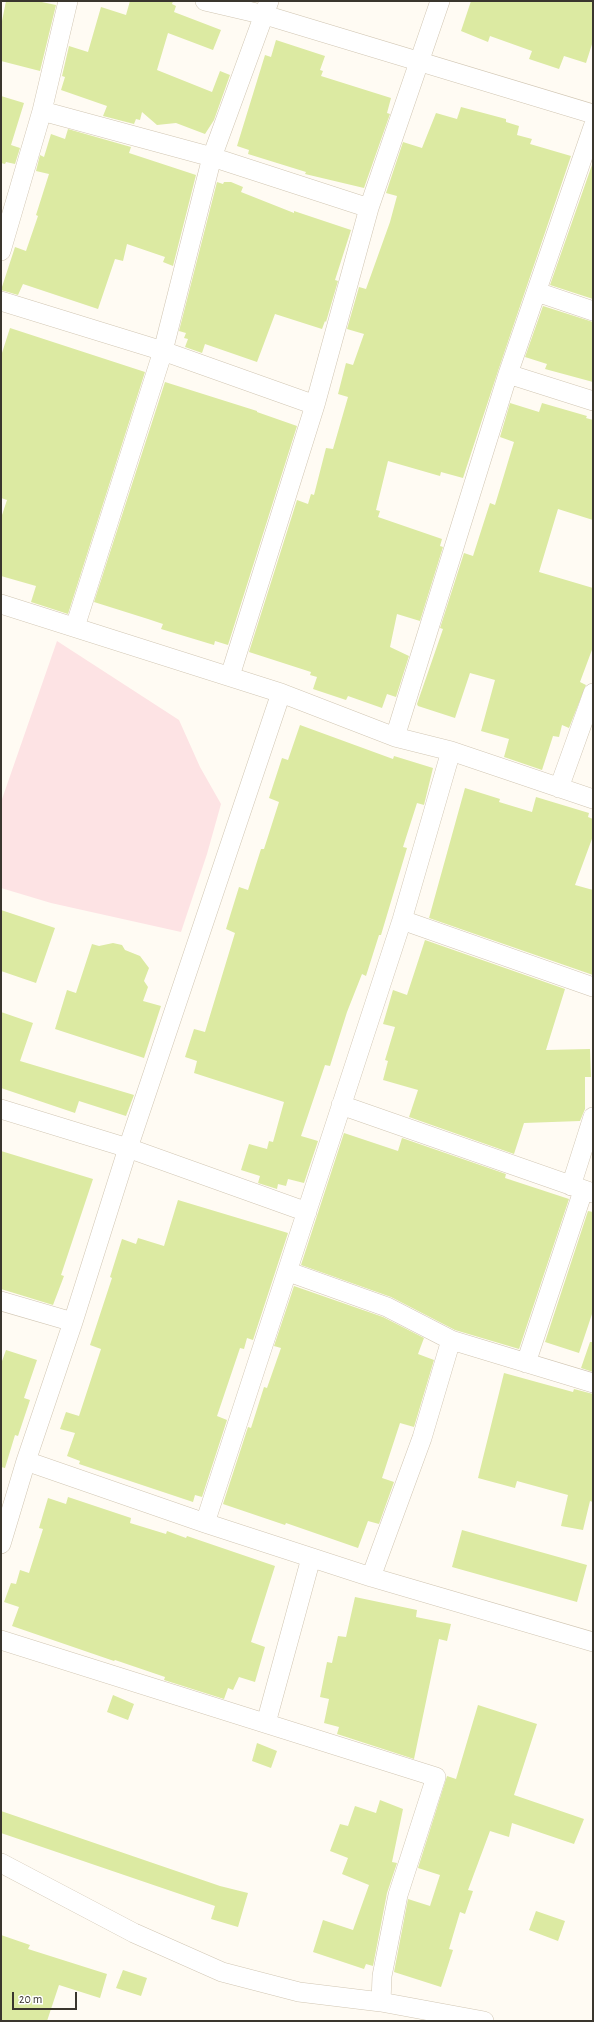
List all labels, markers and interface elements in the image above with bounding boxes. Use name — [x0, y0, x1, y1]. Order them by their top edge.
scale bar — [14, 1984, 79, 2010]
text: 20 m — [19, 1993, 42, 2005]

